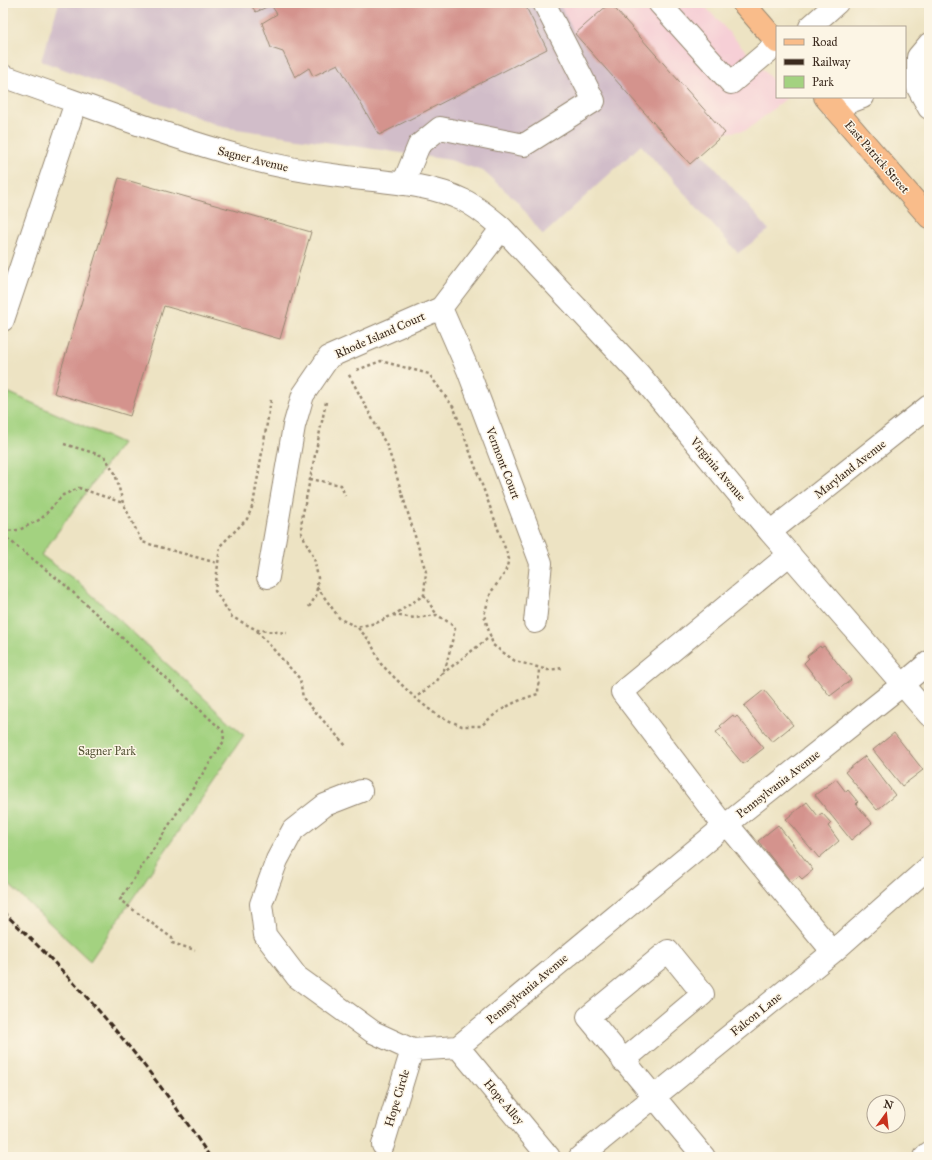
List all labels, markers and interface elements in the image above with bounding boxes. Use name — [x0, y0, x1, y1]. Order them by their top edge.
legend — [776, 26, 906, 98]
text: Road — [812, 35, 838, 49]
text: Railway — [812, 55, 851, 69]
text: Park — [812, 75, 834, 89]
street label: East Patrick Street — [842, 118, 913, 197]
street label: Sagner Avenue — [216, 143, 290, 175]
street label: Rhode Island Court — [333, 309, 428, 361]
street label: Vermont Court — [483, 424, 523, 502]
street label: Virginia Avenue — [686, 434, 749, 504]
street label: Maryland Avenue — [811, 437, 889, 501]
park label: Sagner Park — [78, 744, 136, 759]
street label: Pennsylvania Avenue — [734, 747, 822, 821]
street label: Pennsylvania Avenue — [483, 951, 571, 1027]
street label: Falcon Lane — [728, 989, 784, 1039]
street label: Hope Circle — [382, 1068, 412, 1128]
street label: Hope Alley — [481, 1076, 527, 1128]
north arrow — [866, 1094, 906, 1134]
text: N — [882, 1097, 895, 1112]

